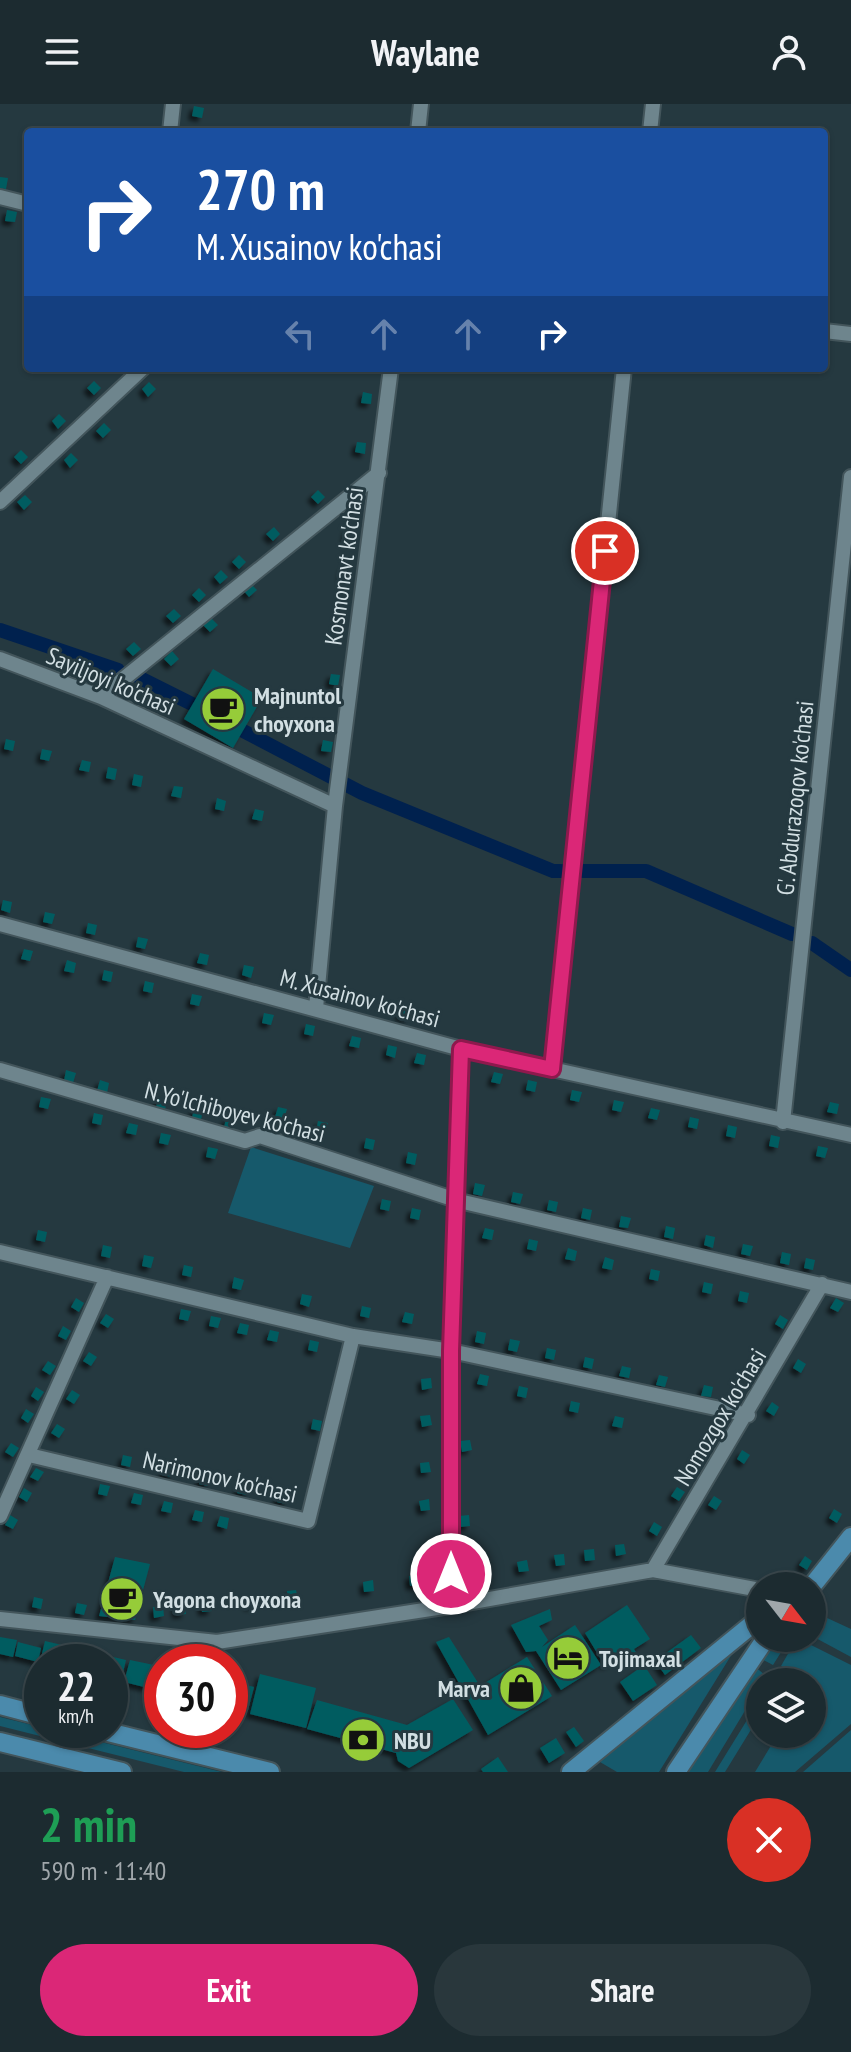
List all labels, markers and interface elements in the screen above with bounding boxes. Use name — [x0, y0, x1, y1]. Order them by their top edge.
text: Waylane — [371, 29, 480, 76]
icon: menu — [40, 30, 84, 74]
icon: person — [767, 30, 811, 74]
text: 270 m — [196, 153, 325, 225]
icon: right — [64, 160, 168, 264]
text: M. Xusainov ko'chasi — [196, 223, 443, 270]
icon: left — [278, 312, 322, 356]
icon: ahead — [362, 312, 406, 356]
icon: ahead — [446, 312, 490, 356]
icon: right — [530, 312, 574, 356]
street label: Kosmonavt ko'chasi — [318, 485, 370, 647]
pin — [571, 517, 639, 585]
icon: arrive — [583, 529, 627, 573]
street label: Sayiljoyi ko'chasi — [42, 640, 180, 722]
place label: Majnuntol choyxona — [254, 680, 341, 739]
cafe icon: Majnuntol choyxona — [199, 685, 247, 733]
street label: G'. Abdurazoqov ko'chasi — [769, 699, 821, 897]
street label: M. Xusainov ko'chasi — [277, 962, 443, 1034]
street label: N.Yo'lchiboyev ko'chasi — [142, 1075, 328, 1149]
street label: Nomozgox ko'chasi — [667, 1343, 773, 1491]
street label: Narimonov ko'chasi — [140, 1444, 300, 1510]
position arrow — [409, 1532, 493, 1616]
north arrow — [746, 1572, 826, 1652]
map controls — [746, 1572, 826, 1748]
cafe icon: Yagona choyxona — [98, 1575, 146, 1623]
place label: Yagona choyxona — [152, 1584, 301, 1615]
hotel icon: Tojimaxal — [544, 1634, 592, 1682]
place label: Tojimaxal — [599, 1643, 682, 1674]
speed limit sign: 30 — [144, 1644, 248, 1748]
text: 22 — [57, 1660, 95, 1712]
shop icon: Marva — [497, 1664, 545, 1712]
button: layers — [746, 1668, 826, 1748]
place label: Marva — [438, 1673, 490, 1704]
text: km/h — [58, 1703, 94, 1729]
bank icon: NBU — [339, 1716, 387, 1764]
place label: NBU — [394, 1725, 431, 1756]
text: 2 min — [40, 1793, 137, 1855]
button: close — [727, 1798, 811, 1882]
text: 590 m · 11:40 — [40, 1854, 166, 1887]
button: Exit — [40, 1944, 418, 2036]
button: Share — [434, 1944, 811, 2036]

